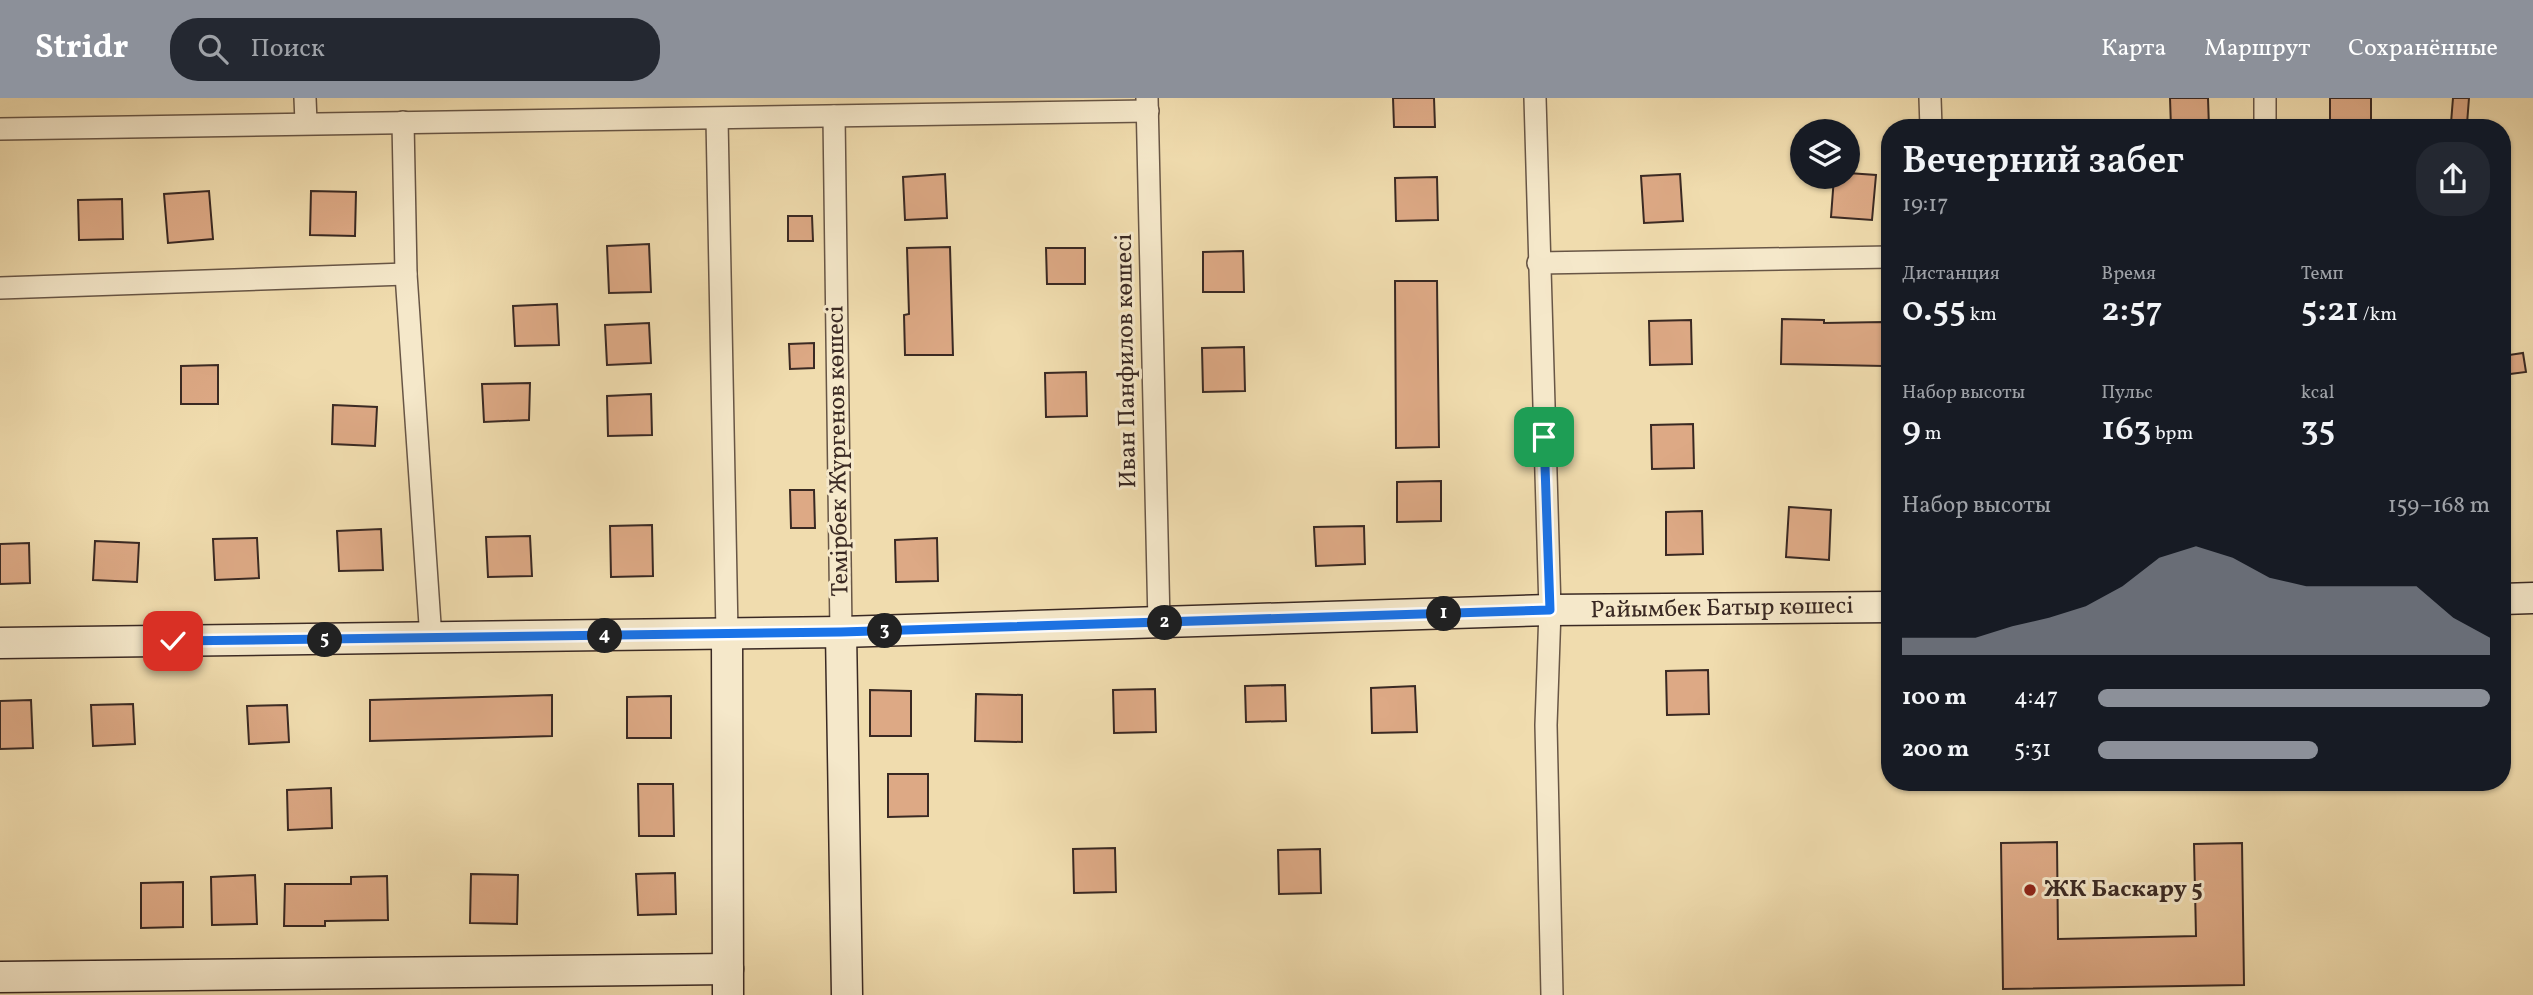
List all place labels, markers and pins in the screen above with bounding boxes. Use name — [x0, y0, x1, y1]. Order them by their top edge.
pin — [1514, 407, 1574, 467]
pin: 1 — [1426, 596, 1462, 632]
pin: 2 — [1148, 606, 1182, 640]
pin — [143, 611, 203, 671]
pin: 3 — [868, 614, 903, 648]
pin: 4 — [588, 618, 622, 654]
pin: 5 — [308, 622, 342, 658]
place label: ЖК Баскару 5 — [2044, 873, 2203, 907]
marker: ЖК Баскару 5 — [2022, 882, 2038, 898]

